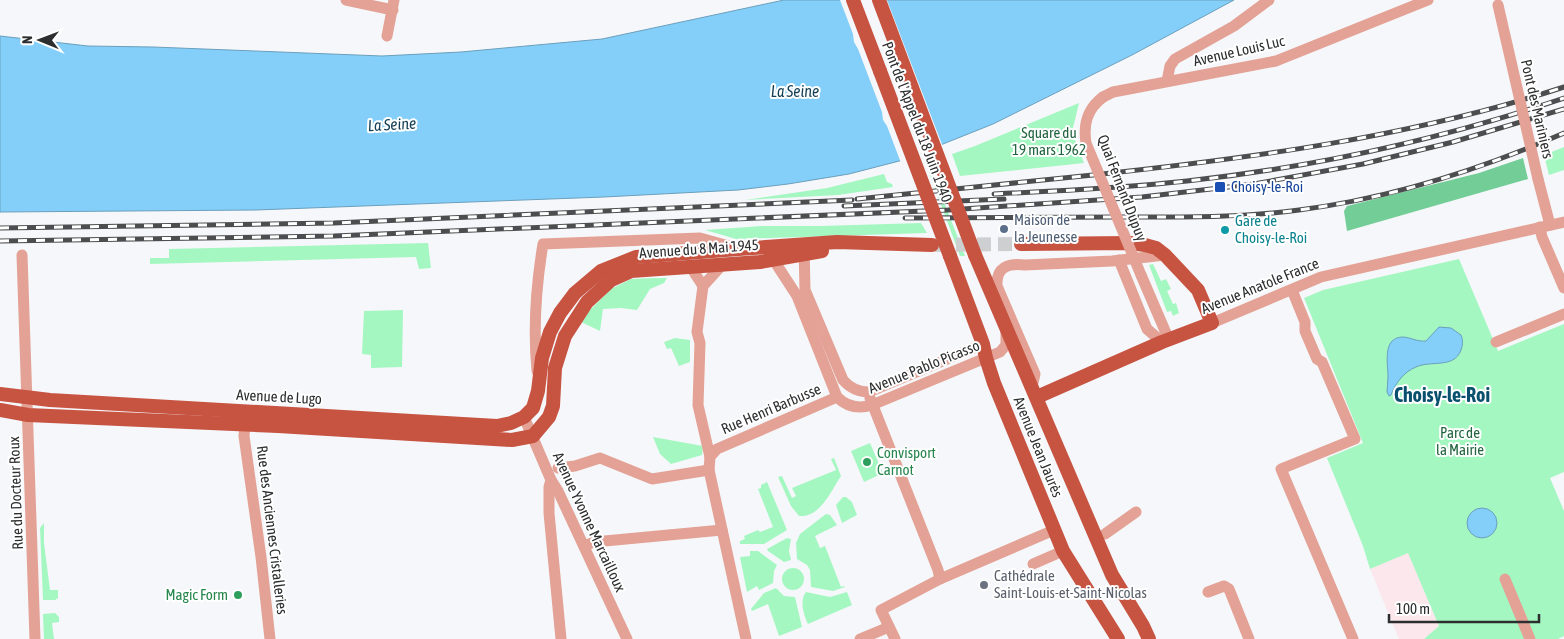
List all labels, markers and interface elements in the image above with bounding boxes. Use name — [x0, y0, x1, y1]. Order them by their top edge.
north arrow — [15, 15, 65, 65]
street label: Avenue Louis Luc — [1192, 32, 1287, 69]
text: N — [19, 36, 35, 44]
street label: Pont de l'Appel du 18 Juin 1940 — [879, 39, 956, 204]
street label: Pont des Mariniers — [1518, 58, 1557, 160]
water label: La Seine — [771, 82, 819, 100]
water label: La Seine — [367, 114, 417, 134]
park label: Square du 19 mars 1962 — [1012, 124, 1086, 158]
street label: Quai Fernand Dupuy — [1094, 132, 1151, 243]
place label: Choisy-le-Roi — [1231, 178, 1303, 195]
marker: Choisy-le-Roi — [1213, 180, 1227, 194]
place label: Maison de la Jeunesse — [1014, 211, 1078, 245]
place label: Gare de Choisy-le-Roi — [1235, 212, 1307, 246]
marker: Maison de la Jeunesse — [998, 223, 1010, 235]
marker: Gare de Choisy-le-Roi — [1219, 224, 1231, 236]
street label: Avenue du 8 Mai 1945 — [639, 236, 759, 261]
street label: Avenue Anatole France — [1198, 254, 1321, 317]
street label: Avenue Pablo Picasso — [866, 336, 982, 397]
street label: Rue Henri Barbusse — [718, 380, 823, 437]
district label: Choisy-le-Roi — [1394, 383, 1490, 406]
street label: Avenue de Lugo — [236, 386, 322, 407]
street label: Avenue Jean Jaurès — [1011, 394, 1066, 500]
park label: Parc de la Mairie — [1436, 424, 1484, 458]
street label: Rue du Docteur Roux — [5, 436, 26, 550]
place label: Convisport Carnot — [877, 444, 936, 478]
street label: Rue des Anciennes Cristalleries — [254, 445, 291, 615]
street label: Avenue Yvonne Marcailloux — [550, 449, 629, 594]
marker: Convisport Carnot — [861, 456, 873, 468]
place label: Cathédrale Saint-Louis-et-Saint-Nicolas — [994, 567, 1147, 601]
marker: Cathédrale Saint-Louis-et-Saint-Nicolas — [978, 579, 990, 591]
place label: Magic Form — [165, 586, 228, 603]
marker: Magic Form — [232, 589, 244, 601]
scale bar — [1389, 592, 1539, 624]
text: 100 m — [1396, 600, 1430, 617]

